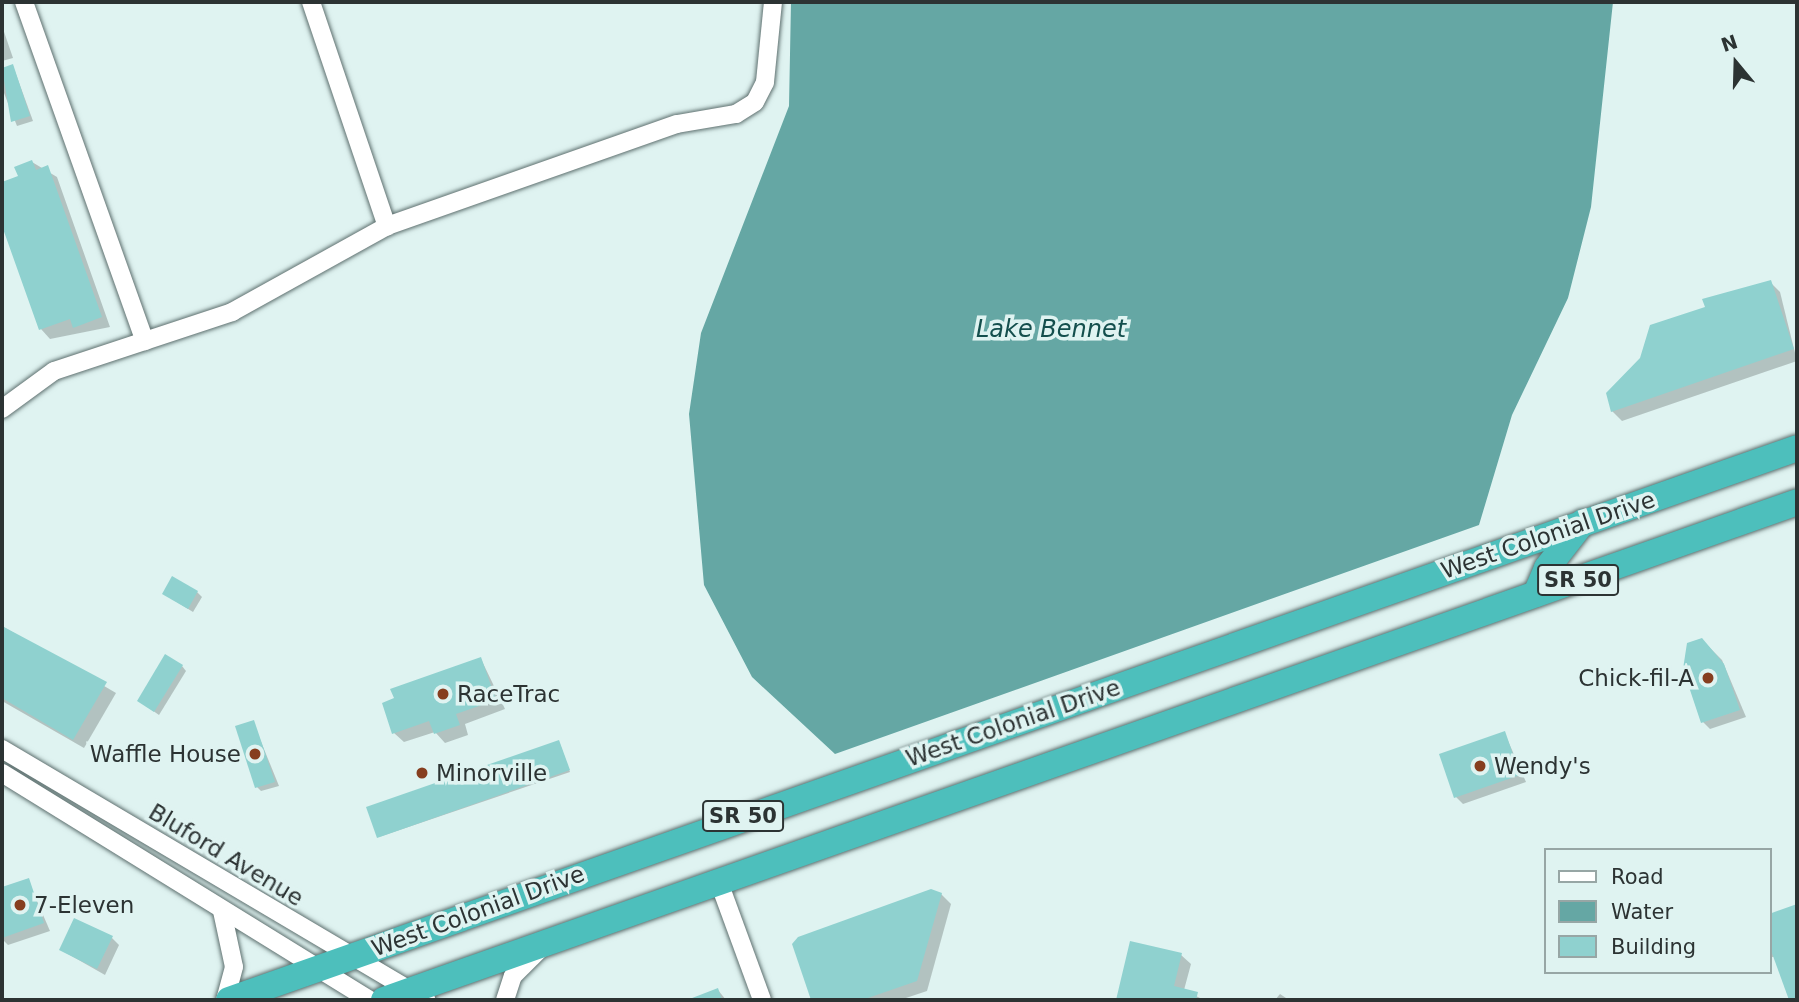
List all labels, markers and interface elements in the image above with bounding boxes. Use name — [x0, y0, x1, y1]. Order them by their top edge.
north arrow — [1701, 28, 1771, 98]
text: N — [1718, 30, 1740, 56]
water label: Lake Bennet — [976, 316, 1126, 344]
street label: West Colonial Drive — [1437, 485, 1659, 585]
road number: SR 50 — [1536, 562, 1620, 598]
place label: Chick-fil-A — [1578, 664, 1694, 692]
marker: Chick-fil-A — [1700, 670, 1716, 686]
street label: West Colonial Drive — [902, 673, 1124, 773]
place label: RaceTrac — [457, 680, 560, 708]
marker: RaceTrac — [435, 686, 451, 702]
place label: Waffle House — [90, 740, 241, 768]
marker: Waffle House — [247, 746, 263, 762]
place label: Wendy's — [1494, 752, 1591, 780]
marker: Wendy's — [1472, 758, 1488, 774]
place label: Minorville — [436, 759, 547, 787]
marker: Minorville — [414, 765, 430, 781]
street label: Bluford Avenue — [144, 798, 308, 912]
road number: SR 50 — [701, 798, 785, 834]
legend — [1544, 848, 1771, 974]
street label: West Colonial Drive — [368, 860, 588, 962]
text: Road — [1611, 865, 1664, 889]
place label: 7-Eleven — [34, 891, 134, 919]
marker: 7-Eleven — [12, 897, 28, 913]
text: Water — [1611, 900, 1673, 924]
text: Building — [1611, 935, 1696, 959]

